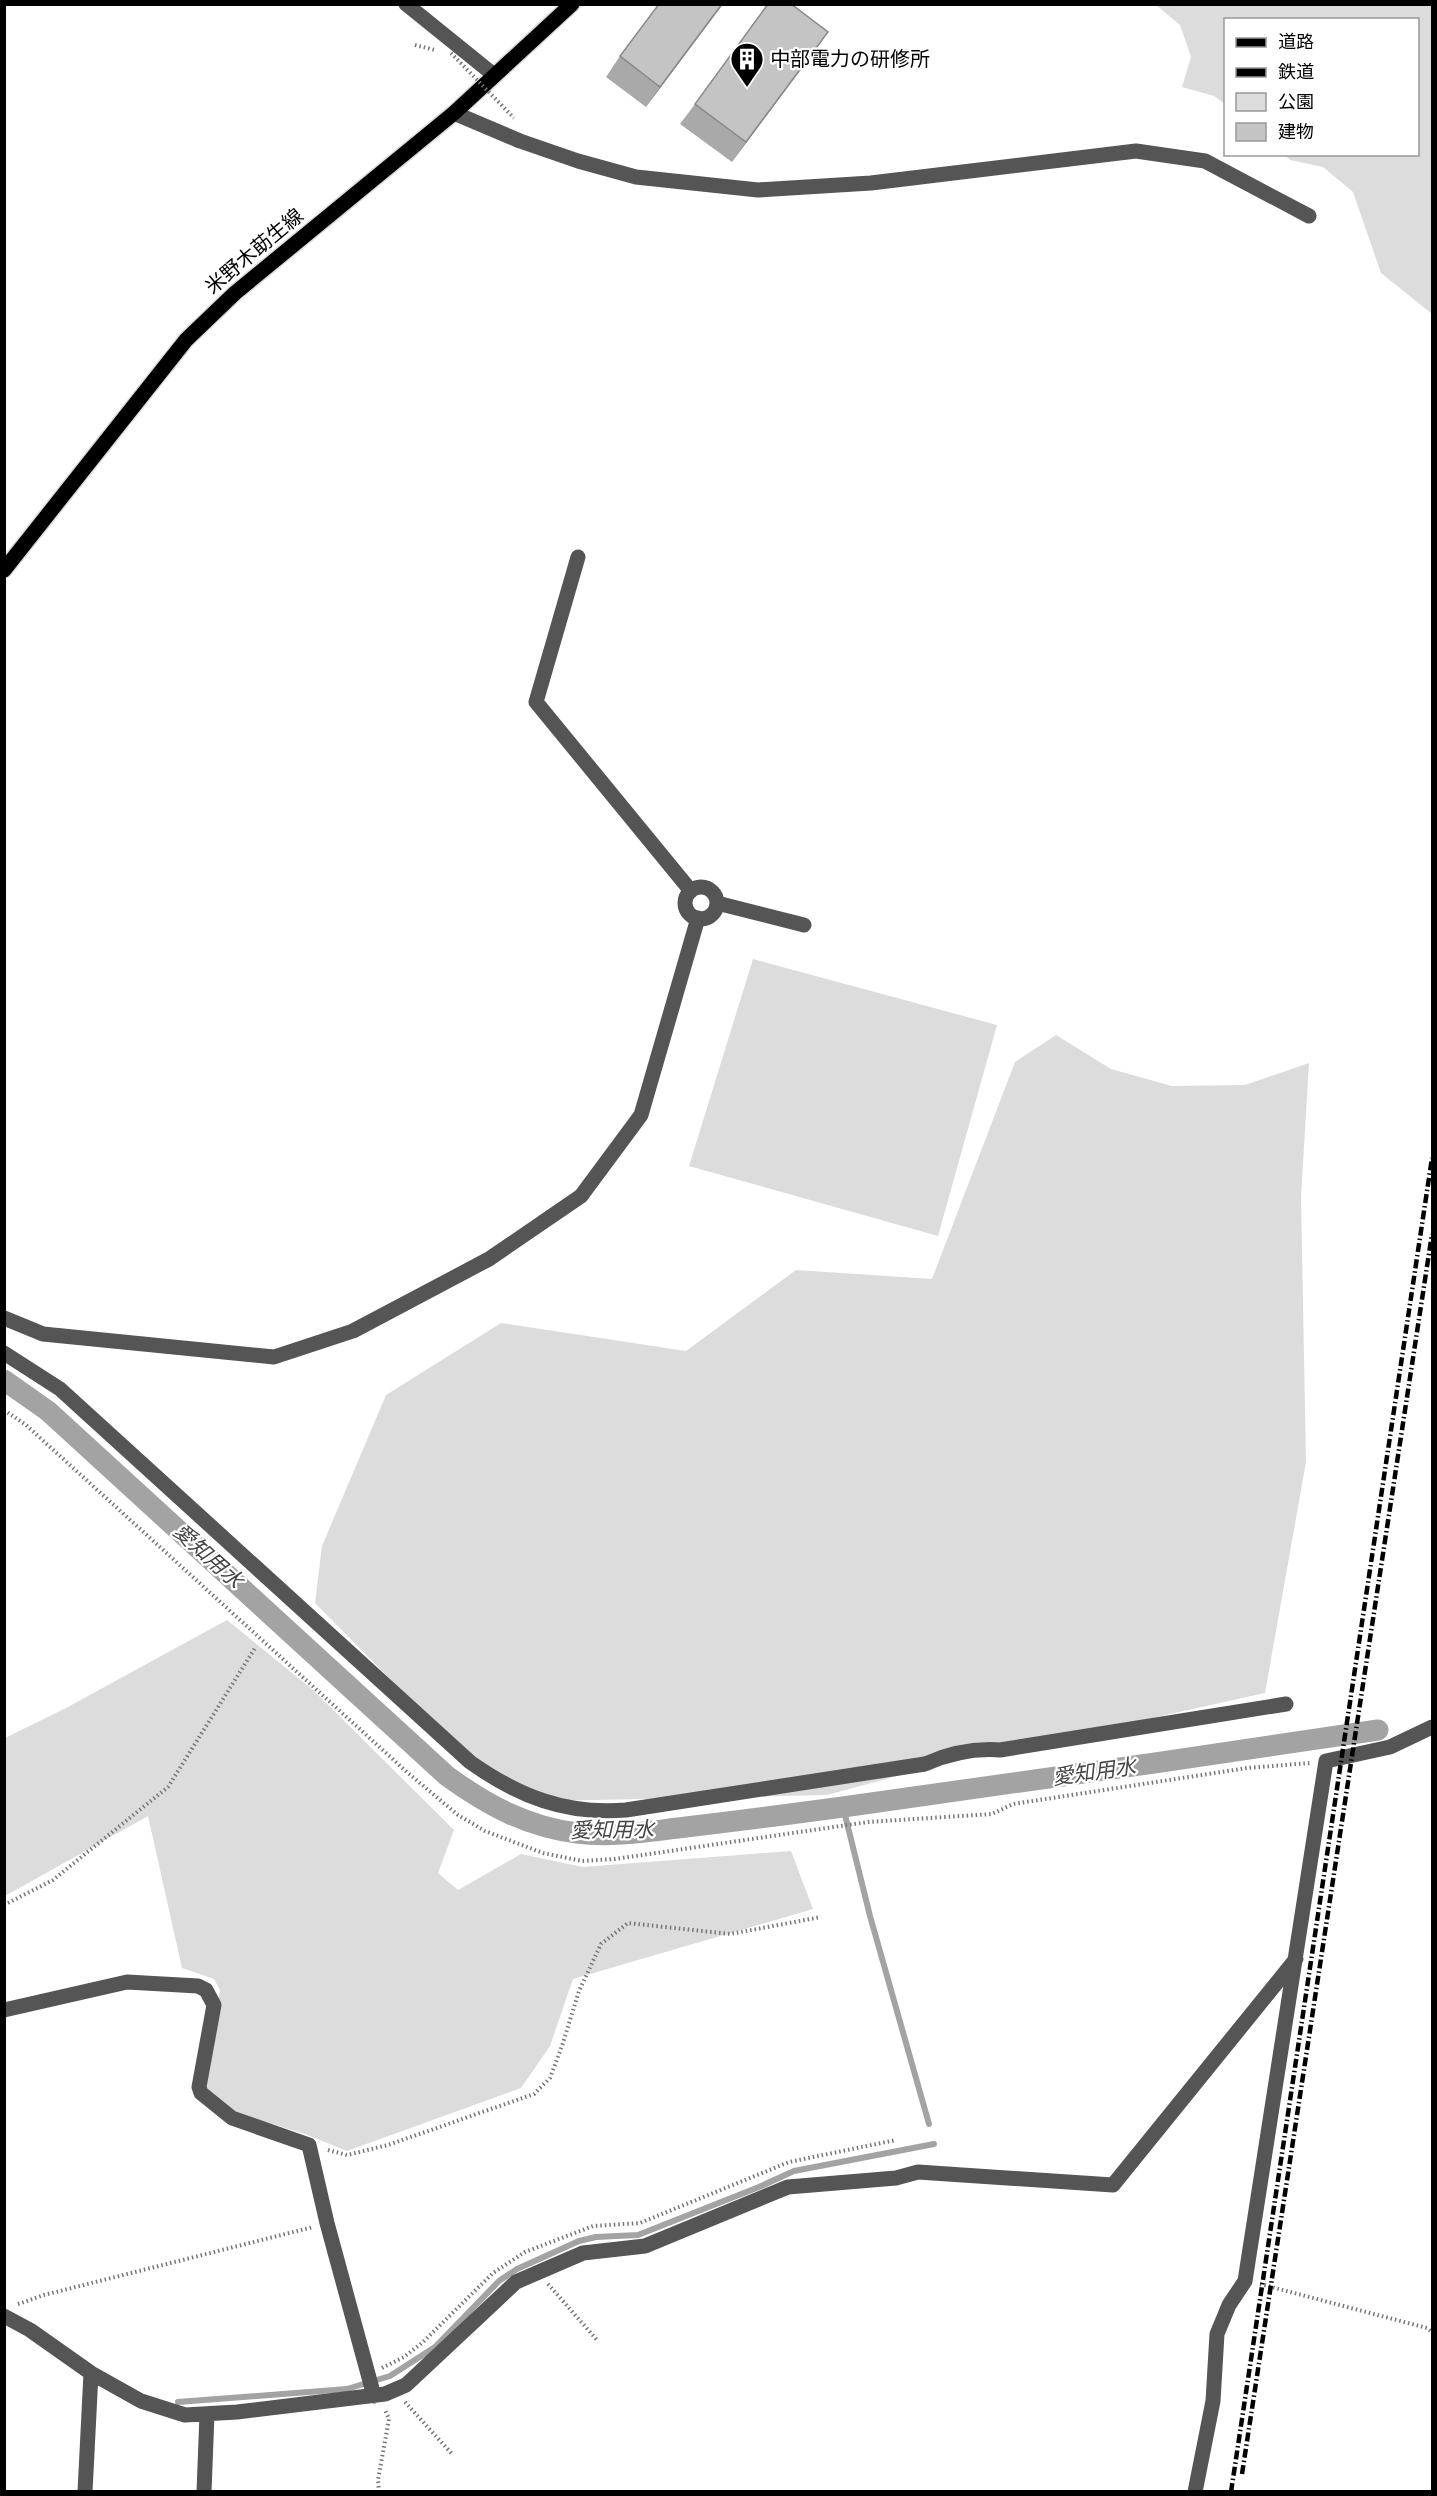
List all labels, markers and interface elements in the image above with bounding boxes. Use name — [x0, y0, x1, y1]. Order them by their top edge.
legend — [1224, 18, 1419, 156]
text: 道路 — [1278, 31, 1314, 53]
building icon: 中部電力の研修所 — [729, 41, 765, 88]
place label: 中部電力の研修所 — [770, 47, 930, 71]
text: 鉄道 — [1278, 61, 1314, 83]
text: 公園 — [1278, 91, 1314, 113]
text: 建物 — [1278, 121, 1314, 143]
street label: 米野木莇生線 — [200, 203, 308, 299]
water label: 愛知用水 — [169, 1518, 249, 1594]
water label: 愛知用水 — [1051, 1753, 1139, 1790]
water label: 愛知用水 — [570, 1816, 656, 1843]

